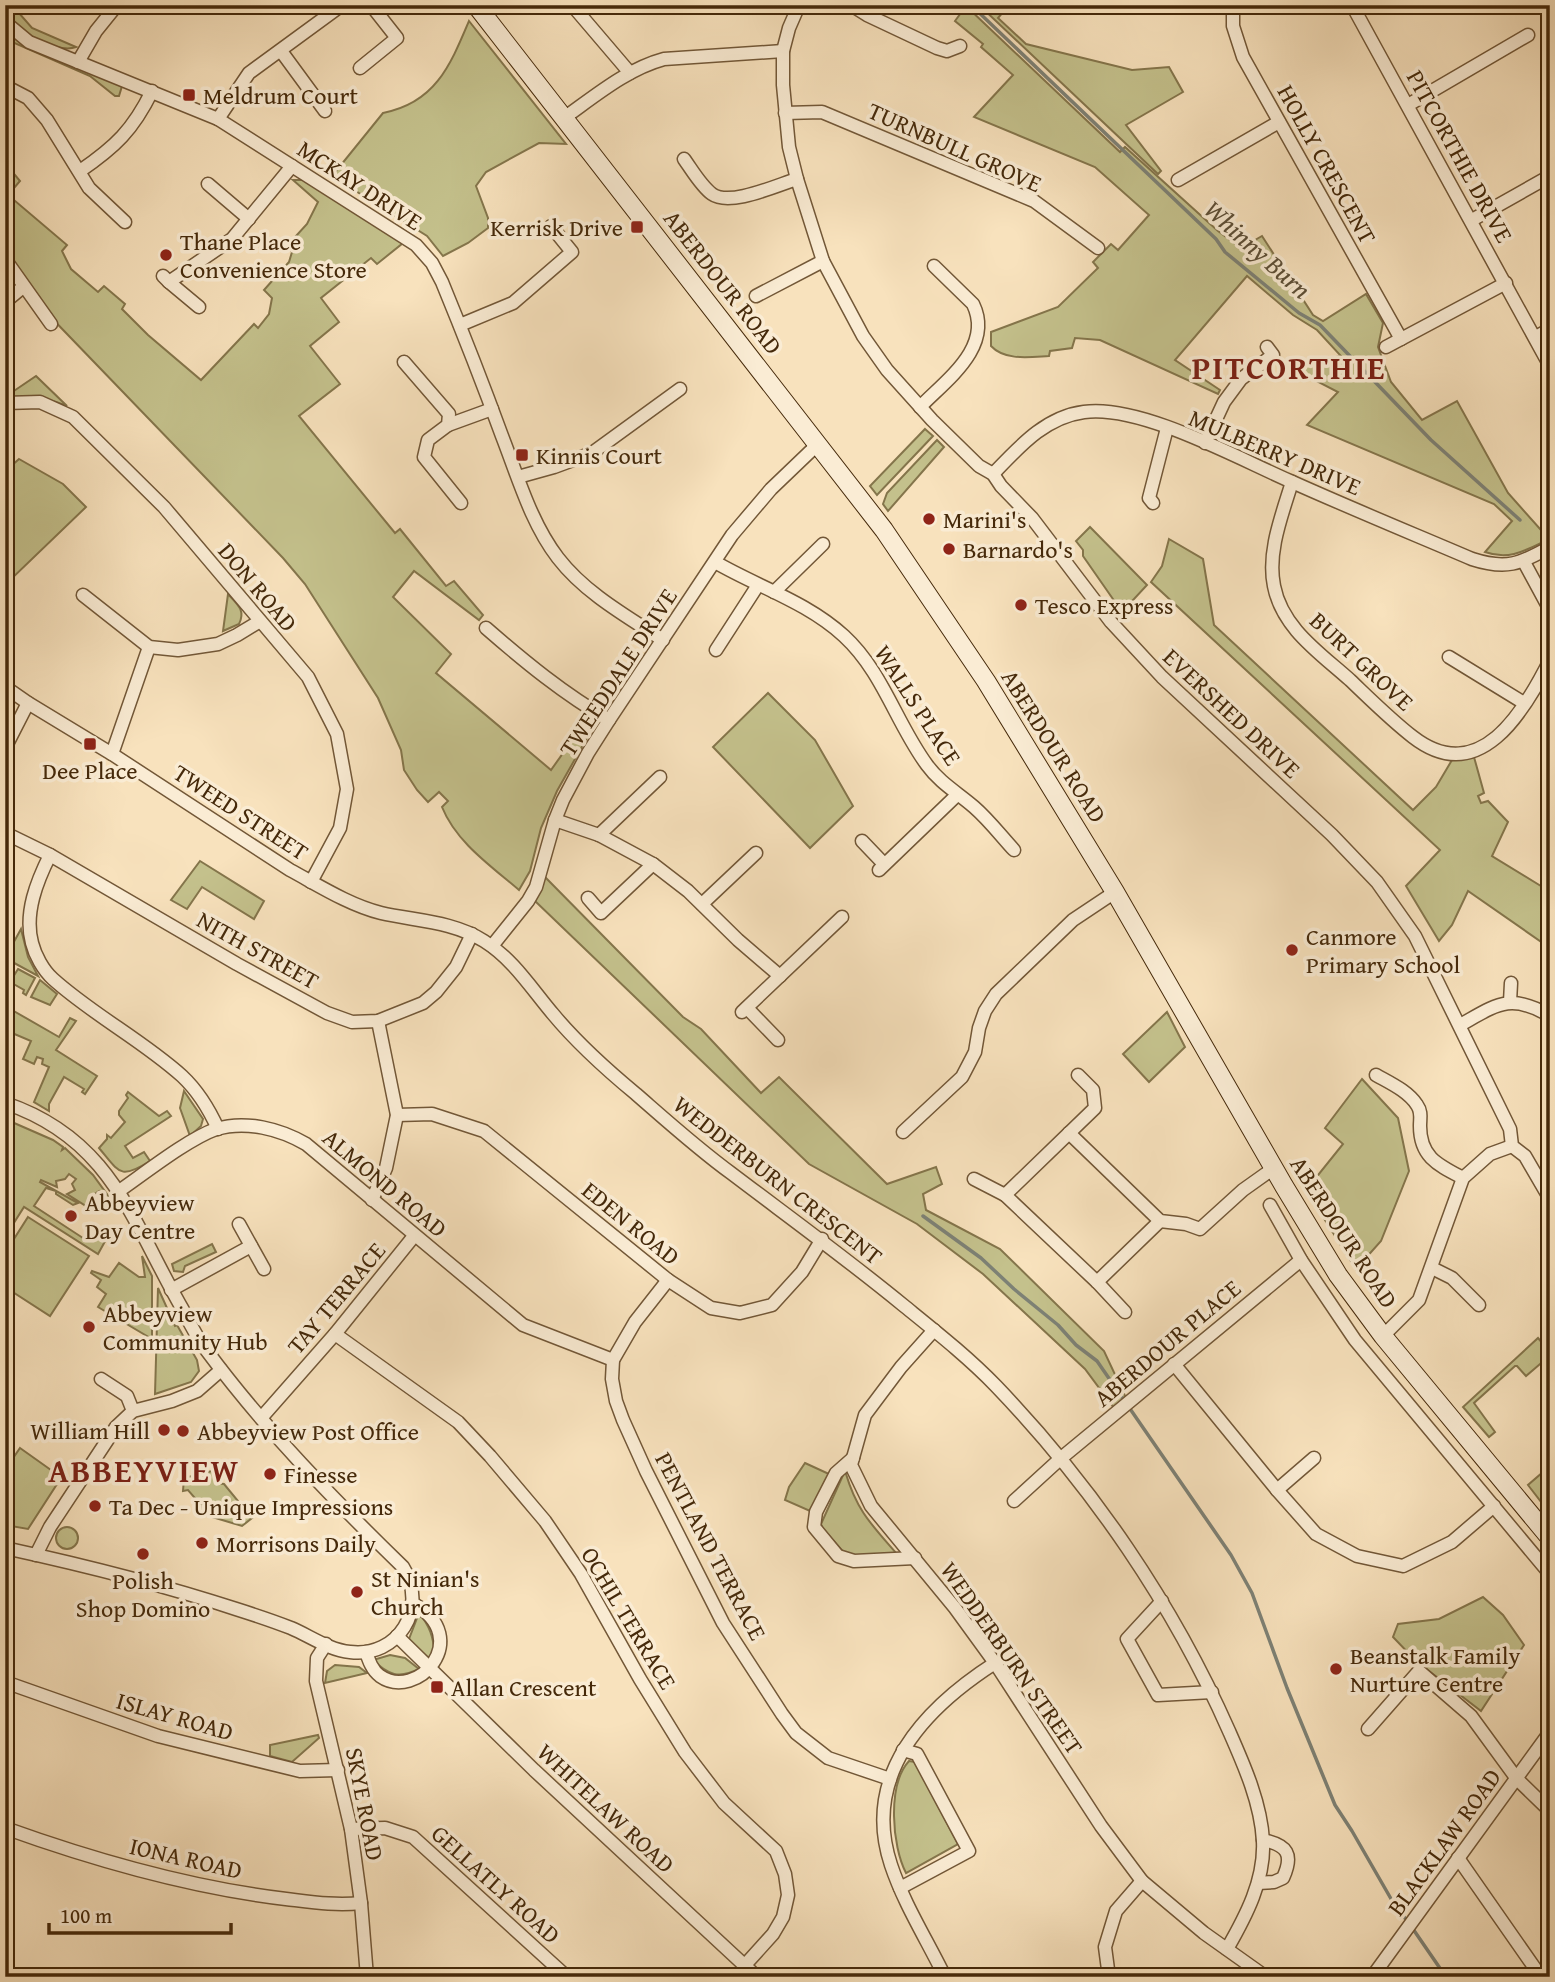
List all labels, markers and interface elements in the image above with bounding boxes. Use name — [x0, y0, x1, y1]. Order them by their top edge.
street label: PITCORTHIE DRIVE — [1398, 63, 1522, 249]
place label: Meldrum Court — [203, 78, 358, 113]
street label: HOLLY CRESCENT — [1269, 78, 1385, 250]
marker: Meldrum Court — [181, 87, 197, 103]
street label: TURNBULL GROVE — [863, 93, 1047, 201]
street label: MCKAY DRIVE — [291, 131, 429, 239]
water label: Whinny Burn — [1196, 190, 1320, 308]
street label: ABERDOUR ROAD — [655, 202, 791, 362]
place label: Kerrisk Drive — [490, 210, 623, 245]
marker: Kerrisk Drive — [629, 219, 645, 235]
place label: Thane Place Convenience Store — [180, 224, 367, 287]
marker: Thane Place Convenience Store — [158, 247, 174, 263]
district label: PITCORTHIE — [1192, 344, 1386, 391]
street label: MULBERRY DRIVE — [1184, 400, 1366, 504]
place label: Kinnis Court — [536, 438, 663, 473]
marker: Kinnis Court — [514, 447, 530, 463]
place label: Marini's — [943, 502, 1027, 537]
marker: Marini's — [921, 511, 937, 527]
place label: Barnardo's — [963, 532, 1073, 567]
street label: DON ROAD — [210, 535, 306, 639]
marker: Barnardo's — [941, 541, 957, 557]
street label: TWEEDDALE DRIVE — [551, 581, 685, 763]
place label: Tesco Express — [1035, 588, 1174, 623]
marker: Tesco Express — [1013, 597, 1029, 613]
street label: BURT GROVE — [1302, 603, 1422, 719]
street label: WALLS PLACE — [866, 638, 970, 772]
street label: EVERSHED DRIVE — [1155, 640, 1309, 786]
street label: ABERDOUR ROAD — [993, 663, 1115, 829]
marker: Dee Place — [82, 736, 98, 752]
place label: Dee Place — [42, 753, 138, 788]
street label: TWEED STREET — [167, 755, 315, 869]
street label: NITH STREET — [191, 902, 325, 998]
place label: Canmore Primary School — [1306, 919, 1461, 982]
marker: Canmore Primary School — [1284, 942, 1300, 958]
street label: WEDDERBURN CRESCENT — [666, 1087, 890, 1273]
street label: ALMOND ROAD — [315, 1120, 455, 1246]
street label: ABERDOUR ROAD — [1282, 1149, 1406, 1315]
street label: EDEN ROAD — [575, 1173, 687, 1273]
place label: Abbeyview Day Centre — [85, 1185, 195, 1248]
marker: Abbeyview Day Centre — [63, 1208, 79, 1224]
street label: TAY TERRACE — [279, 1234, 393, 1362]
street label: ABERDOUR PLACE — [1086, 1271, 1248, 1415]
place label: Abbeyview Community Hub — [103, 1296, 268, 1359]
marker: Abbeyview Community Hub — [81, 1319, 97, 1335]
place label: William Hill — [30, 1413, 150, 1448]
place label: Abbeyview Post Office — [197, 1414, 419, 1449]
marker: William Hill — [156, 1422, 172, 1438]
marker: Abbeyview Post Office — [175, 1423, 191, 1439]
street label: PENTLAND TERRACE — [647, 1446, 775, 1646]
district label: ABBEYVIEW — [48, 1447, 240, 1494]
place label: Finesse — [284, 1457, 358, 1492]
marker: Finesse — [262, 1466, 278, 1482]
place label: Ta Dec - Unique Impressions — [109, 1489, 393, 1524]
marker: Ta Dec - Unique Impressions — [87, 1498, 103, 1514]
place label: Morrisons Daily — [216, 1526, 376, 1561]
marker: Morrisons Daily — [194, 1535, 210, 1551]
street label: OCHIL TERRACE — [573, 1540, 685, 1696]
marker: Polish Shop Domino — [135, 1546, 151, 1562]
street label: WEDDERBURN STREET — [932, 1554, 1092, 1762]
place label: St Ninian's Church — [371, 1561, 480, 1624]
place label: Polish Shop Domino — [76, 1563, 210, 1626]
marker: St Ninian's Church — [349, 1584, 365, 1600]
place label: Beanstalk Family Nurture Centre — [1350, 1638, 1520, 1701]
marker: Beanstalk Family Nurture Centre — [1328, 1661, 1344, 1677]
place label: Allan Crescent — [451, 1670, 597, 1705]
marker: Allan Crescent — [429, 1679, 445, 1695]
street label: ISLAY ROAD — [113, 1683, 237, 1749]
street label: WHITELAW ROAD — [529, 1735, 683, 1881]
street label: SKYE ROAD — [337, 1744, 393, 1864]
street label: BLACKLAW ROAD — [1379, 1761, 1509, 1923]
street label: GELLATLY ROAD — [424, 1816, 568, 1952]
street label: IONA ROAD — [126, 1828, 246, 1888]
scale bar — [49, 1891, 231, 1935]
text: 100 m — [60, 1900, 112, 1931]

